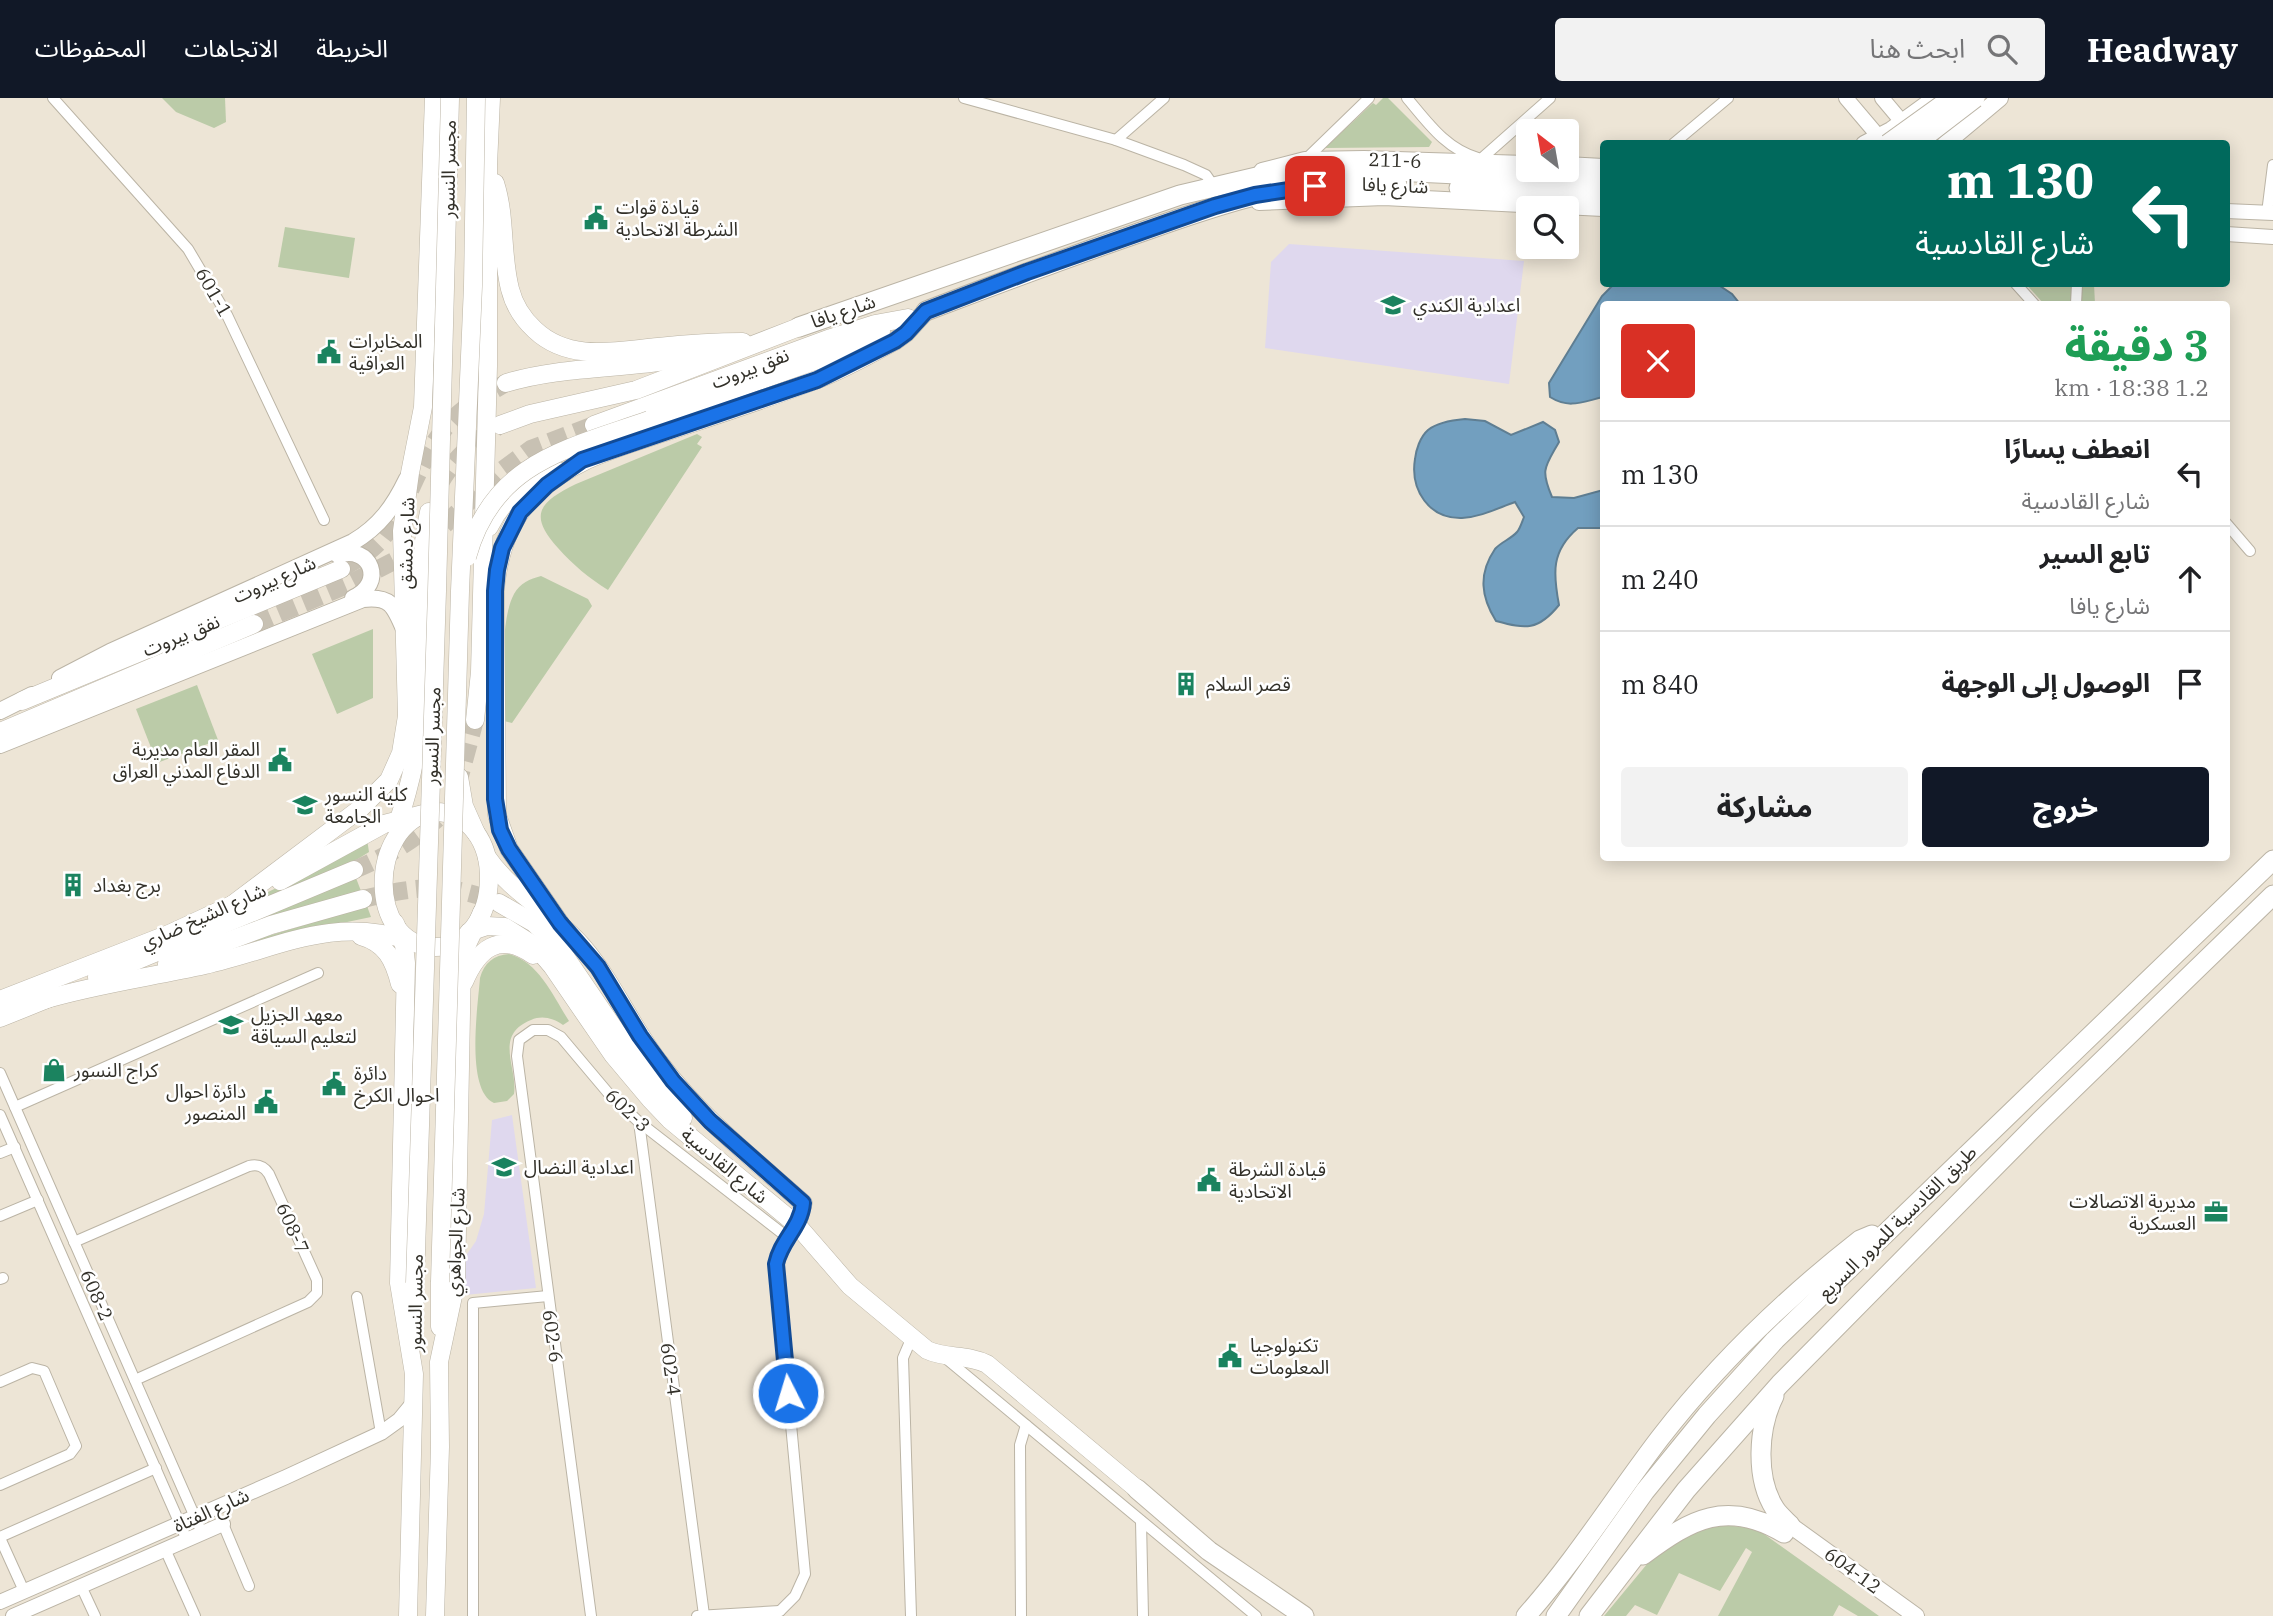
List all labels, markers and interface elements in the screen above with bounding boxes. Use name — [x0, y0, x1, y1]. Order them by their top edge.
search box — [1555, 18, 2045, 81]
text: Headway — [2087, 28, 2238, 71]
icon: search — [1983, 30, 2021, 68]
text: ابحث هنا — [1870, 31, 1965, 65]
text: المحفوظات — [35, 32, 146, 64]
text: الاتجاهات — [184, 32, 278, 64]
text: الخريطة — [316, 32, 388, 64]
north arrow — [1516, 119, 1578, 182]
map controls — [1516, 119, 1579, 259]
street label: مجسر النسور — [435, 120, 461, 219]
street label: 211-6 — [1368, 147, 1422, 173]
text: 130 m — [1947, 148, 2094, 211]
pin — [1285, 156, 1345, 216]
icon: arrive — [1296, 167, 1334, 205]
icon: left — [2118, 168, 2209, 259]
street label: شارع يافا — [1361, 172, 1429, 200]
place label: قيادة قوات الشرطة الاتحادية — [616, 195, 738, 241]
button: search — [1516, 196, 1579, 259]
public building icon: قيادة قوات الشرطة الاتحادية — [582, 204, 610, 232]
text: شارع القادسية — [1915, 221, 2094, 263]
street label: 601-1 — [190, 263, 238, 321]
street label: شارع يافا — [808, 289, 879, 335]
school or university icon: اعدادية الكندي — [1379, 291, 1407, 319]
place label: اعدادية الكندي — [1413, 293, 1520, 320]
text: 3 دقيقة — [2064, 318, 2209, 373]
button: close — [1621, 324, 1695, 398]
place label: المخابرات العراقية — [349, 329, 423, 375]
public building icon: المخابرات العراقية — [315, 338, 343, 366]
street label: نفق بيروت — [708, 342, 792, 394]
text: 1.2 km · 18:38 — [2055, 372, 2209, 402]
text: انعطف يسارًا — [2004, 431, 2150, 465]
icon: left — [2171, 455, 2209, 493]
text: 130 m — [1621, 457, 1699, 491]
text: شارع القادسية — [2022, 485, 2150, 515]
street label: شارع دمشق — [392, 497, 422, 589]
text: تابع السير — [2040, 536, 2150, 570]
street label: شارع بيروت — [229, 550, 320, 610]
icon: ahead — [2171, 560, 2209, 598]
text: 240 m — [1621, 562, 1699, 596]
text: شارع يافا — [2069, 590, 2150, 620]
street label: نفق بيروت — [139, 609, 223, 661]
text: الوصول إلى الوجهة — [1942, 665, 2150, 699]
icon: arrive — [2171, 665, 2209, 703]
text: 840 m — [1621, 667, 1699, 701]
building icon: قصر السلام — [1172, 670, 1200, 698]
place label: قصر السلام — [1206, 672, 1291, 699]
street label: مجسر النسور — [418, 686, 446, 787]
place label: المقر العام مديرية الدفاع المدني العراق — [113, 737, 260, 786]
public building icon: المقر العام مديرية الدفاع المدني العراق — [266, 746, 294, 774]
button: مشاركة — [1621, 767, 1908, 847]
button: خروج — [1922, 767, 2209, 847]
place label: كلية النسور الجامعة — [324, 782, 408, 828]
school or university icon: كلية النسور الجامعة — [291, 791, 319, 819]
building icon: برج بغداد — [59, 871, 87, 899]
place label: برج بغداد — [93, 873, 161, 899]
street label: شارع الشيخ ضاري — [136, 878, 271, 958]
place label: معهد الجزيل لتعليم السياقة — [251, 1002, 357, 1051]
school or university icon: معهد الجزيل لتعليم السياقة — [217, 1011, 245, 1039]
shop icon: كراج النسور — [40, 1056, 68, 1084]
place label: كراج النسور — [73, 1058, 159, 1084]
place label: دائرة احوال الكرخ — [354, 1061, 440, 1109]
public building icon: دائرة احوال الكرخ — [320, 1070, 348, 1098]
place label: دائرة احوال المنصور — [166, 1079, 246, 1125]
street label: 602-3 — [600, 1083, 656, 1137]
public building icon: دائرة احوال المنصور — [252, 1088, 280, 1116]
street label: شارع القادسية — [675, 1122, 773, 1210]
street label: طريق القادسية للمرور السريع — [1813, 1140, 1984, 1306]
school or university icon: اعدادية النضال — [490, 1153, 518, 1181]
place label: اعدادية النضال — [524, 1155, 634, 1179]
place label: قيادة الشرطة الاتحادية — [1229, 1157, 1326, 1203]
public building icon: قيادة الشرطة الاتحادية — [1195, 1166, 1223, 1194]
street label: شارع الجواهري — [440, 1187, 473, 1297]
place label: مديرية الاتصالات العسكرية — [2069, 1189, 2196, 1235]
office icon: مديرية الاتصالات العسكرية — [2202, 1198, 2230, 1226]
street label: 608-7 — [271, 1199, 315, 1257]
street label: مجسر النسور — [402, 1254, 428, 1353]
street label: 608-2 — [75, 1266, 119, 1324]
street label: 602-6 — [537, 1308, 569, 1364]
place label: تكنولوجيا المعلومات — [1250, 1333, 1329, 1379]
street label: 602-4 — [655, 1341, 687, 1397]
public building icon: تكنولوجيا المعلومات — [1216, 1342, 1244, 1370]
position arrow — [751, 1356, 825, 1430]
street label: شارع الفتاة — [169, 1483, 254, 1539]
street label: 604-12 — [1820, 1541, 1886, 1599]

